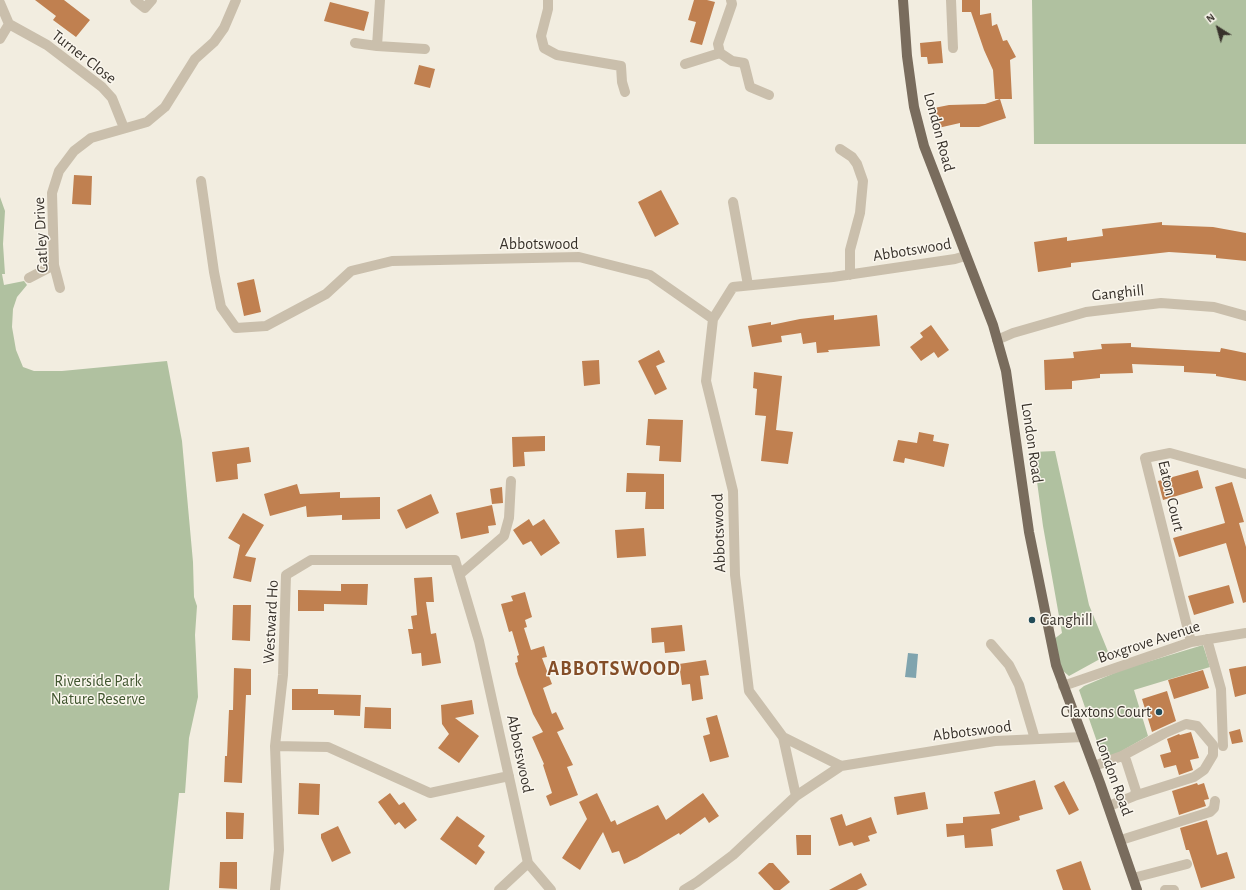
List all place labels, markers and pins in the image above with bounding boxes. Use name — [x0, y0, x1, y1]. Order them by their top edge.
place label: Ganghill — [1040, 610, 1093, 630]
marker: Ganghill — [1027, 615, 1037, 625]
place label: Claxtons Court — [1061, 702, 1151, 722]
marker: Claxtons Court — [1154, 707, 1164, 717]

